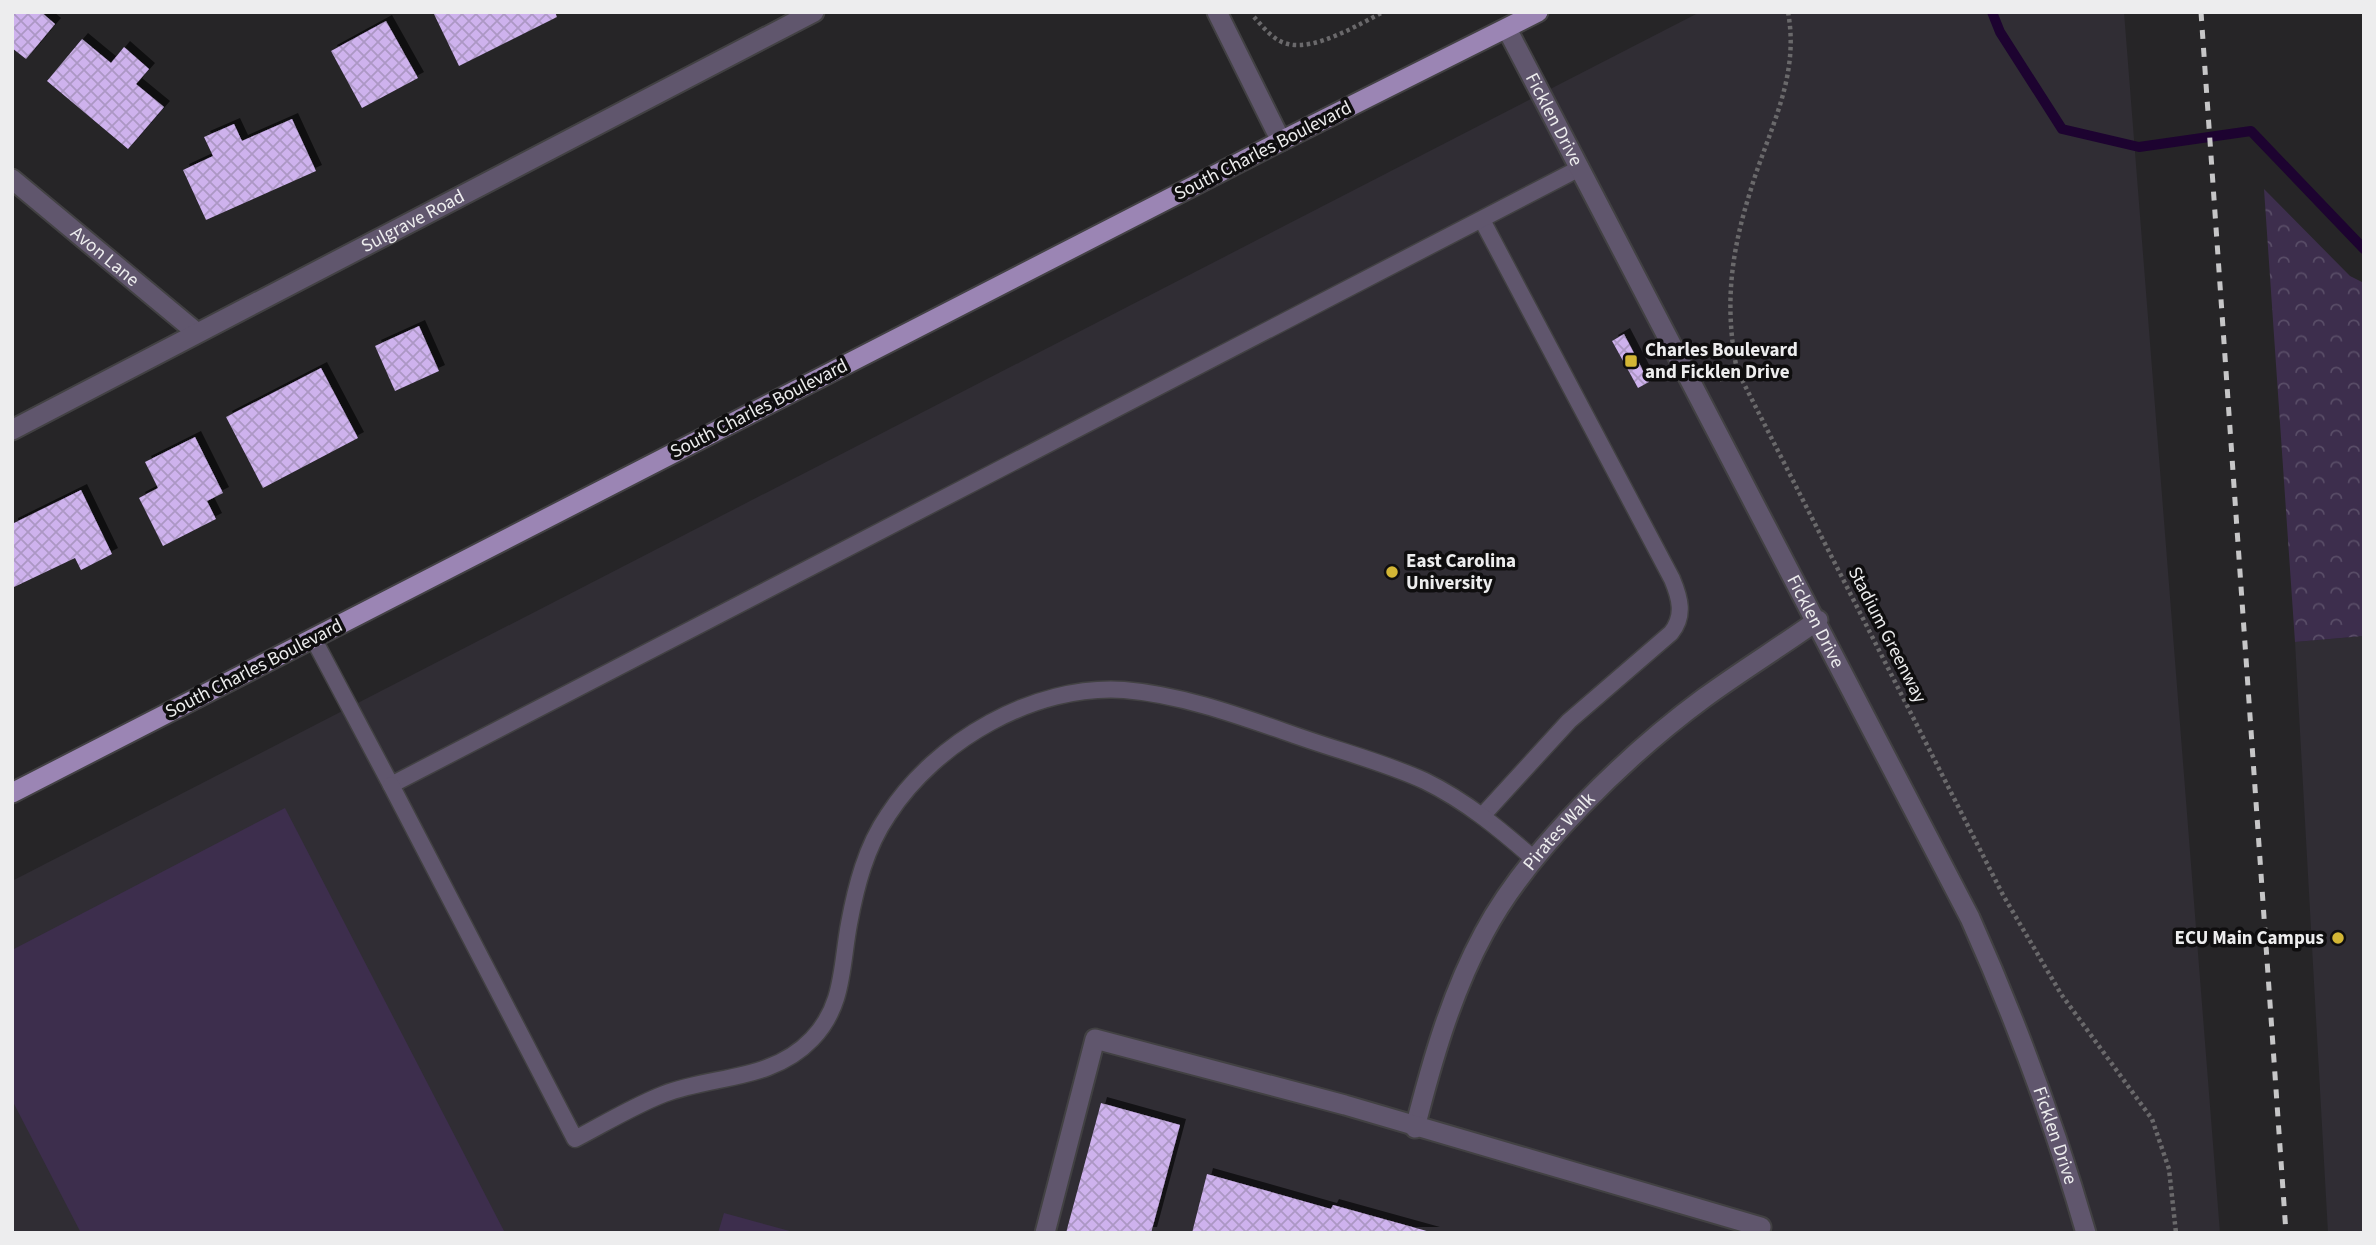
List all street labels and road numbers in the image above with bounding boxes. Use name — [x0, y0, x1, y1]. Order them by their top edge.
street label: Ficklen Drive — [1519, 68, 1590, 171]
street label: South Charles Boulevard — [1170, 94, 1356, 208]
street label: Sulgrave Road — [356, 183, 469, 259]
street label: Avon Lane — [65, 220, 145, 293]
street label: South Charles Boulevard — [666, 352, 852, 466]
street label: Stadium Greenway — [1841, 562, 1933, 708]
street label: Ficklen Drive — [1780, 570, 1851, 673]
street label: South Charles Boulevard — [161, 612, 347, 726]
street label: Pirates Walk — [1517, 786, 1602, 876]
street label: Ficklen Drive — [2026, 1083, 2084, 1188]

